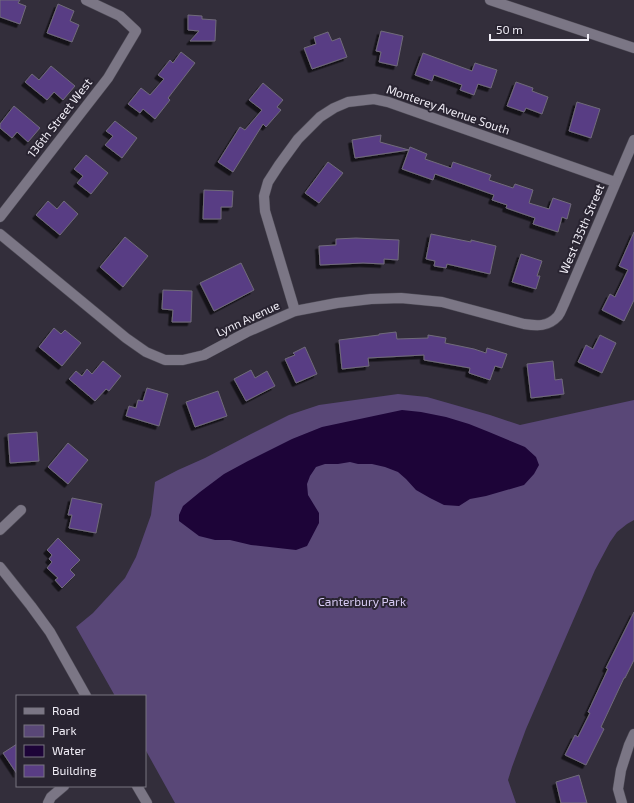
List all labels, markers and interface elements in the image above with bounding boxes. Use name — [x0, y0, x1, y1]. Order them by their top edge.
scale bar — [490, 16, 588, 42]
text: 50 m — [496, 22, 523, 36]
street label: 136th Street West — [24, 75, 95, 160]
street label: Monterey Avenue South — [385, 81, 512, 137]
street label: West 135th Street — [556, 181, 607, 276]
street label: Lynn Avenue — [214, 297, 281, 339]
park label: Canterbury Park — [318, 594, 406, 608]
legend — [16, 695, 146, 787]
text: Road — [52, 703, 80, 717]
text: Park — [52, 723, 77, 737]
text: Water — [52, 743, 86, 757]
text: Building — [52, 763, 97, 777]

